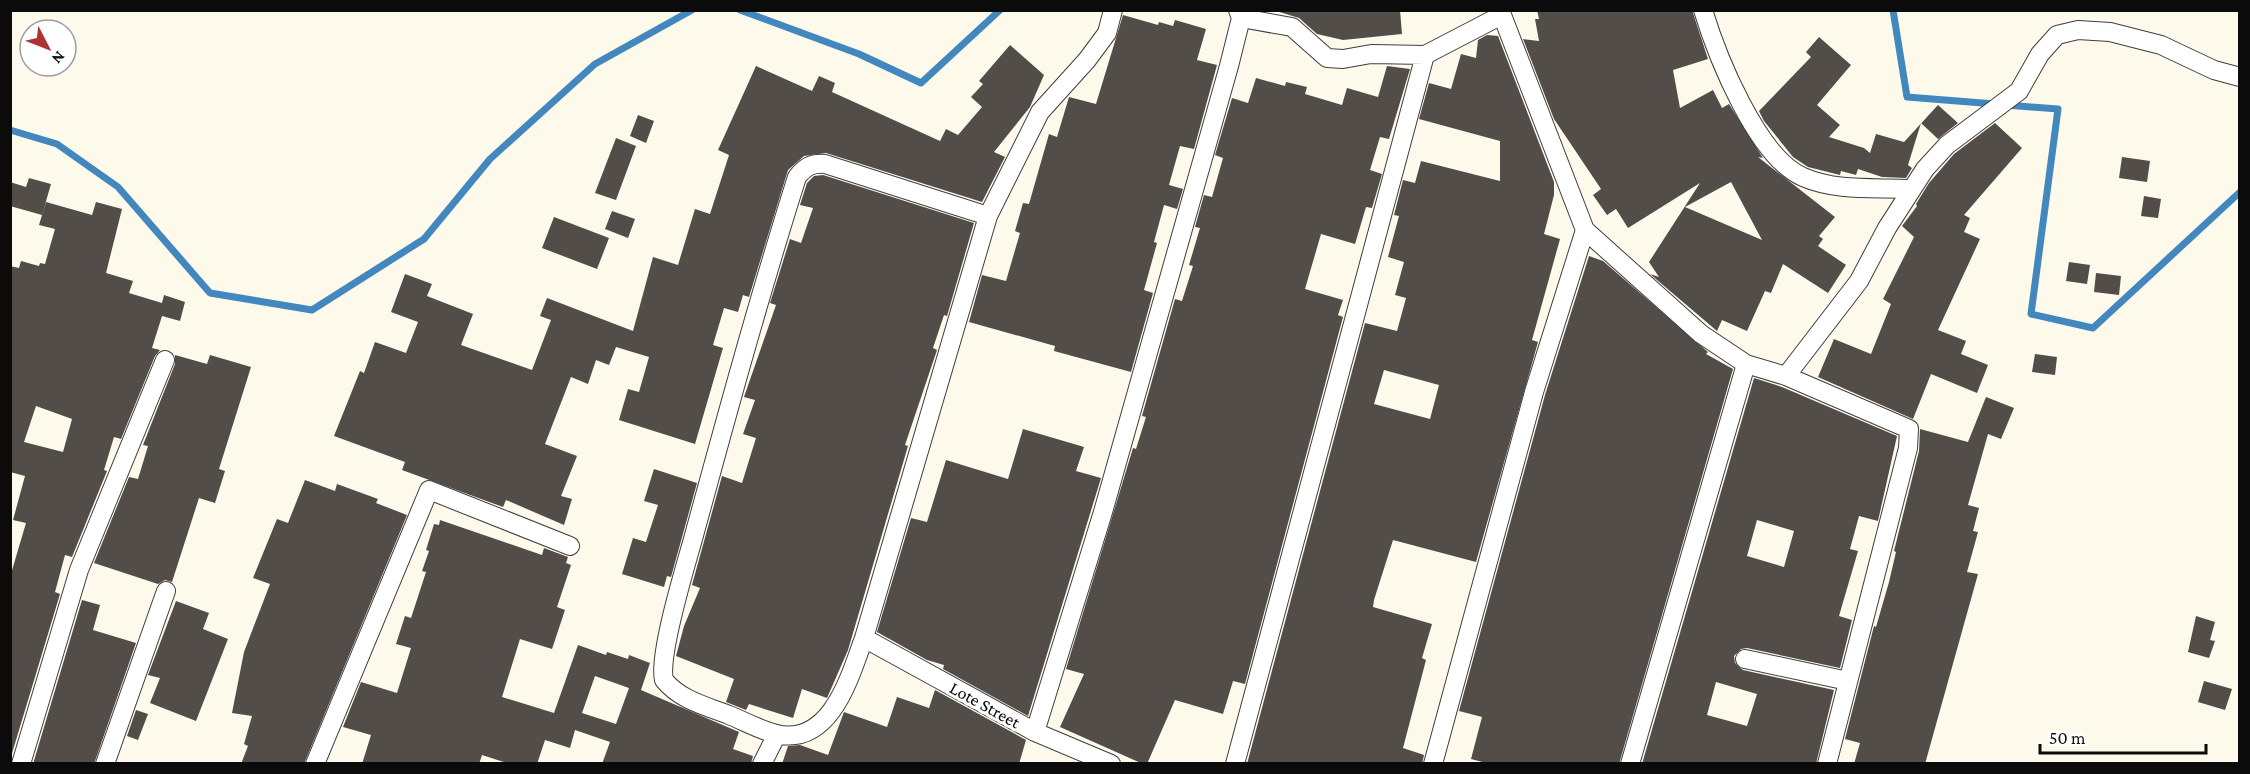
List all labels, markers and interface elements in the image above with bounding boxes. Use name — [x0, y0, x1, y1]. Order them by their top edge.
north arrow — [18, 18, 78, 78]
text: N — [49, 48, 69, 68]
street label: Lote Street — [946, 678, 1025, 733]
scale bar — [2040, 717, 2206, 755]
text: 50 m — [2049, 728, 2086, 748]

